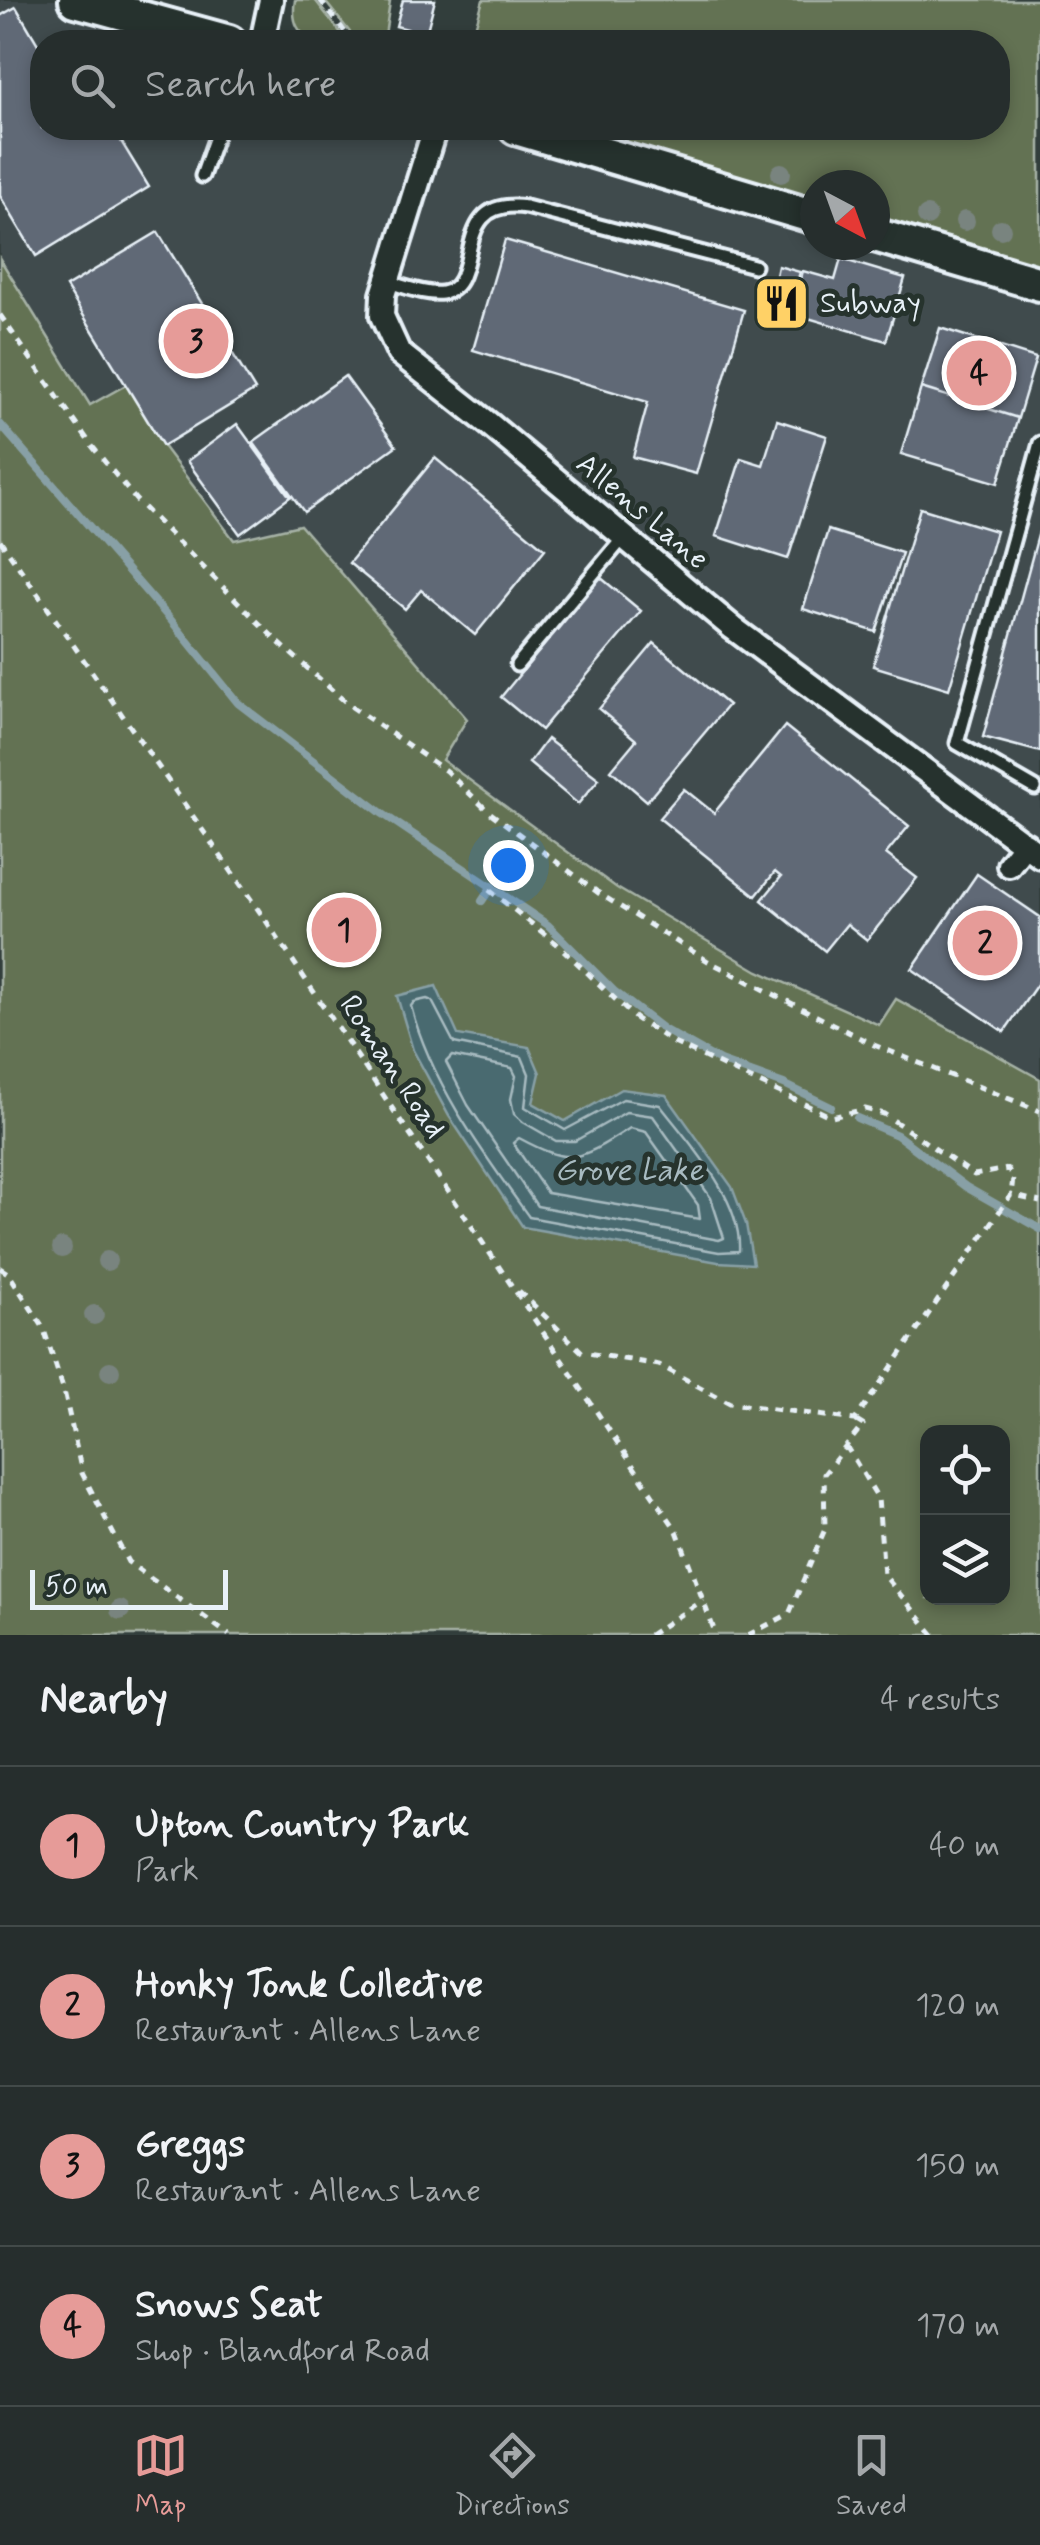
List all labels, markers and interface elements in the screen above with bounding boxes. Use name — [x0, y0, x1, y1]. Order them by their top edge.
search box — [30, 30, 1010, 140]
icon: search — [65, 58, 120, 113]
text: Search here — [145, 61, 336, 110]
north arrow — [800, 170, 890, 260]
restaurant icon: Subway — [751, 273, 811, 333]
place label: Subway — [820, 284, 921, 323]
pin: 3 — [164, 304, 228, 378]
pin: 4 — [946, 336, 1012, 410]
street label: Allens Lane — [568, 445, 716, 579]
your location — [483, 840, 534, 891]
pin: 1 — [312, 892, 376, 968]
pin: 2 — [952, 906, 1018, 980]
street label: Roman Road — [330, 988, 454, 1146]
water label: Grove Lake — [555, 1150, 704, 1192]
map controls — [920, 1425, 1010, 1605]
button: locate — [920, 1425, 1010, 1515]
button: layers — [920, 1515, 1010, 1605]
scale bar — [30, 1565, 228, 1610]
text: 50 m — [45, 1569, 108, 1606]
text: Nearby — [40, 1673, 168, 1728]
text: 4 results — [880, 1679, 1000, 1721]
text: Upton Country Park — [135, 1801, 469, 1850]
text: 1 — [65, 1825, 80, 1867]
text: 40 m — [929, 1825, 1000, 1867]
text: Park — [135, 1850, 199, 1892]
text: Honky Tonk Collective — [135, 1961, 483, 2010]
text: 2 — [65, 1985, 80, 2027]
text: 120 m — [915, 1985, 1000, 2027]
text: Restaurant · Allens Lane — [135, 2010, 481, 2052]
text: Greggs — [135, 2121, 245, 2170]
text: 3 — [65, 2145, 80, 2187]
text: 150 m — [915, 2145, 1000, 2187]
text: Restaurant · Allens Lane — [135, 2170, 481, 2212]
text: Snows Seat — [135, 2281, 323, 2330]
text: 4 — [63, 2305, 82, 2347]
text: 170 m — [916, 2305, 1000, 2347]
text: Shop · Blandford Road — [135, 2330, 430, 2372]
tab: Map — [133, 2428, 188, 2525]
tab: Directions — [455, 2428, 570, 2525]
tab: Saved — [836, 2428, 907, 2525]

